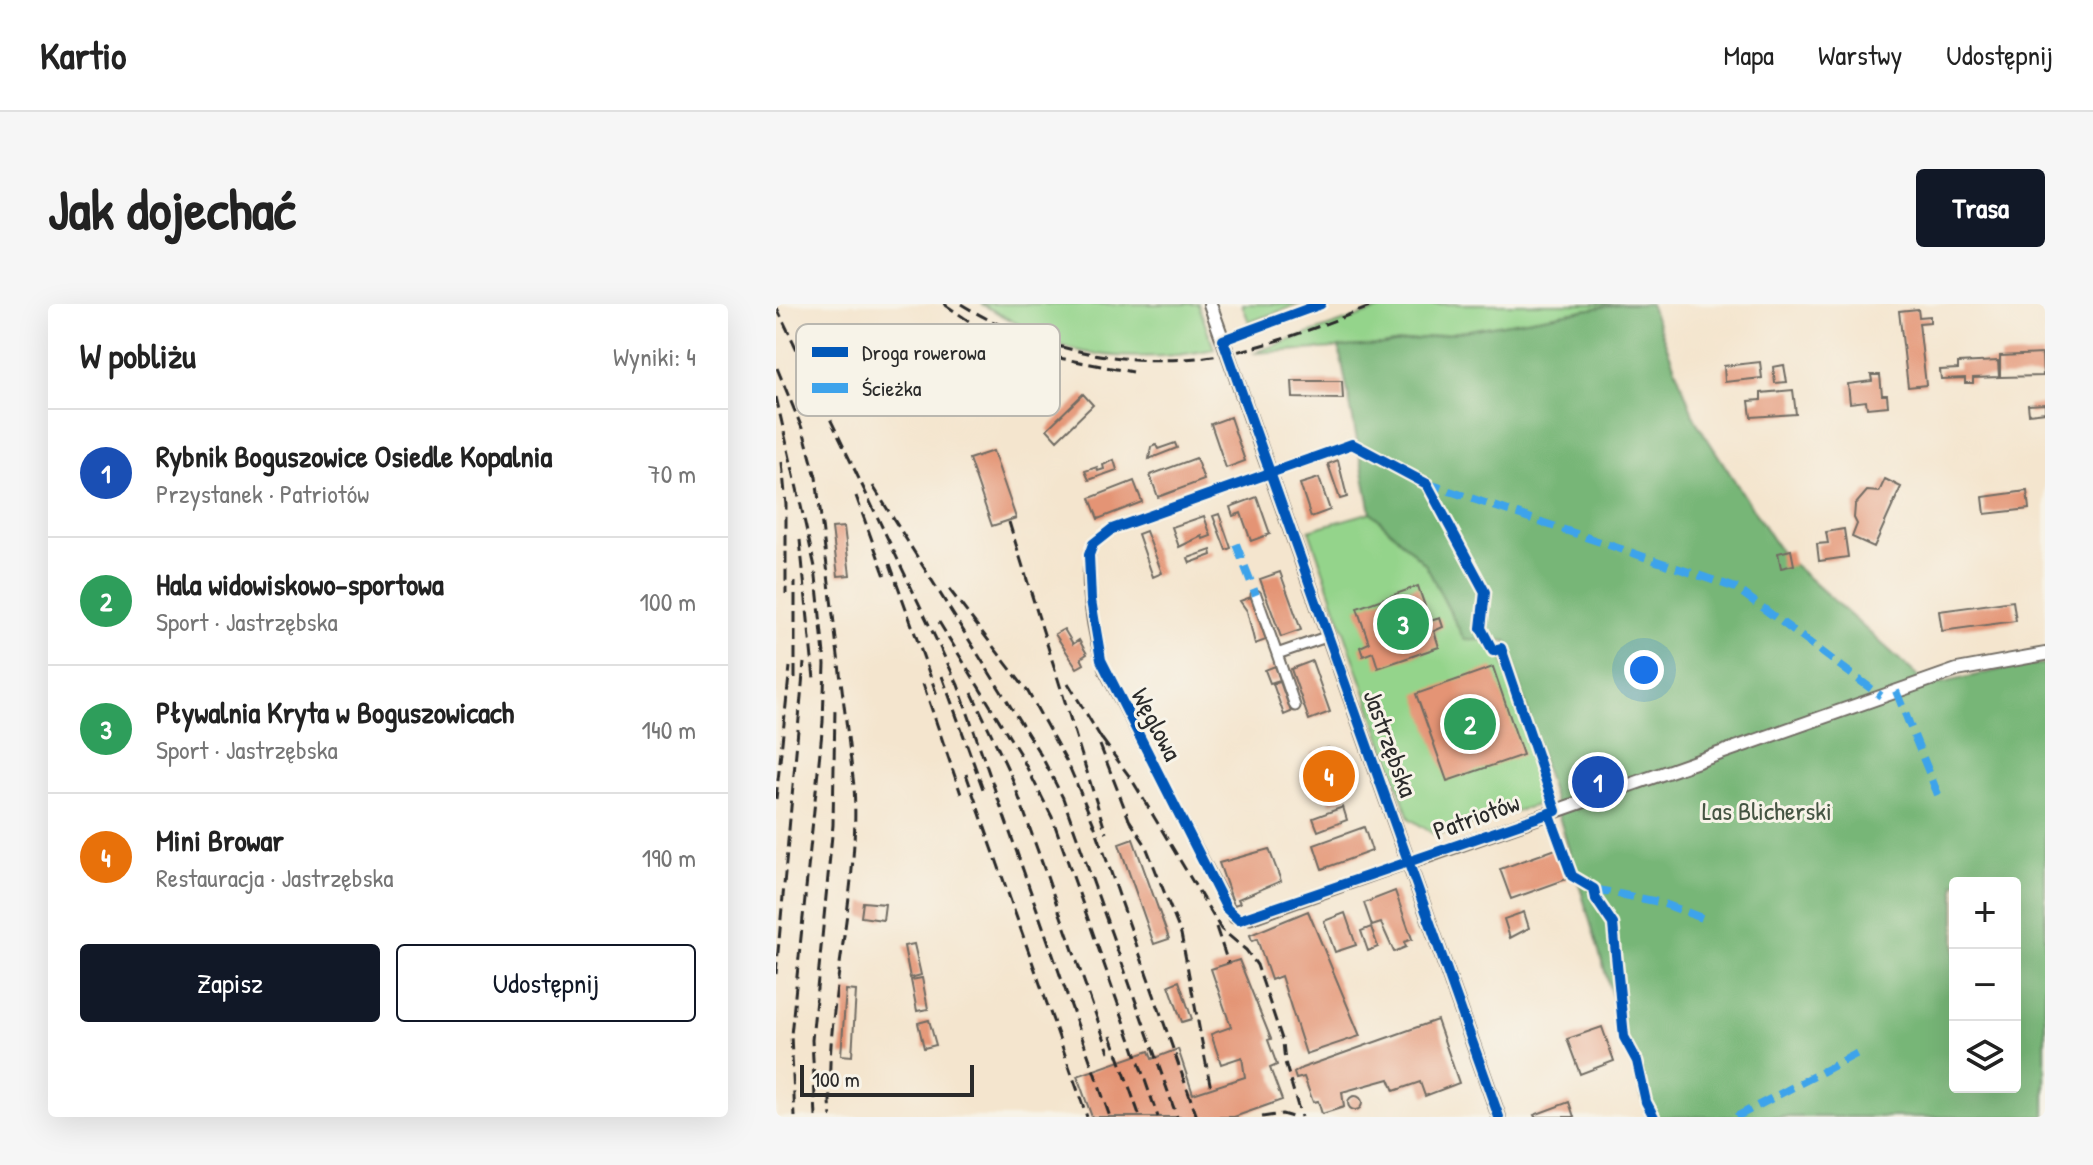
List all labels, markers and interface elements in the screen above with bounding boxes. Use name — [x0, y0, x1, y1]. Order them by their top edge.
text: Kartio — [40, 29, 126, 81]
text: Mapa — [1724, 36, 1774, 74]
text: Warstwy — [1818, 36, 1902, 74]
text: Udostępnij — [1946, 36, 2053, 74]
button: Trasa — [1916, 169, 2045, 247]
text: Jak dojechać — [48, 171, 296, 246]
legend — [796, 324, 1060, 416]
text: W pobliżu — [80, 333, 196, 379]
text: Droga rowerowa — [862, 337, 986, 367]
text: Wyniki: 4 — [613, 339, 696, 374]
text: Ścieżka — [862, 373, 922, 403]
text: Rybnik Boguszowice Osiedle Kopalnia — [156, 436, 552, 476]
text: 1 — [101, 456, 111, 491]
text: 70 m — [648, 456, 696, 491]
text: Przystanek · Patriotów — [156, 476, 369, 511]
text: Hala widowiskowo-sportowa — [156, 564, 444, 604]
text: 2 — [100, 584, 112, 619]
text: 100 m — [640, 584, 696, 619]
pin: 3 — [1377, 594, 1429, 654]
text: Sport · Jastrzębska — [156, 604, 338, 639]
your location — [1624, 650, 1664, 690]
street label: Węglowa — [1123, 682, 1191, 766]
street label: Jastrzębska — [1355, 684, 1427, 802]
text: Pływalnia Kryta w Boguszowicach — [156, 692, 514, 732]
pin: 2 — [1444, 694, 1496, 754]
text: 3 — [100, 712, 112, 747]
text: 140 m — [642, 712, 696, 747]
text: Sport · Jastrzębska — [156, 732, 338, 767]
pin: 4 — [1303, 746, 1355, 806]
pin: 1 — [1572, 752, 1624, 812]
street label: Patriotów — [1428, 784, 1524, 848]
park label: Las Blicherski — [1702, 793, 1832, 828]
text: Mini Browar — [156, 820, 284, 860]
text: 4 — [101, 840, 111, 875]
text: 190 m — [642, 840, 696, 875]
text: Restauracja · Jastrzębska — [156, 860, 393, 895]
map controls — [1949, 877, 2021, 1093]
button: + — [1949, 877, 2021, 949]
button: Zapisz — [80, 944, 380, 1022]
button: Udostępnij — [396, 944, 696, 1022]
button: − — [1949, 949, 2021, 1021]
button: layers — [1949, 1021, 2021, 1093]
scale bar — [800, 1061, 974, 1097]
text: 100 m — [812, 1064, 860, 1094]

